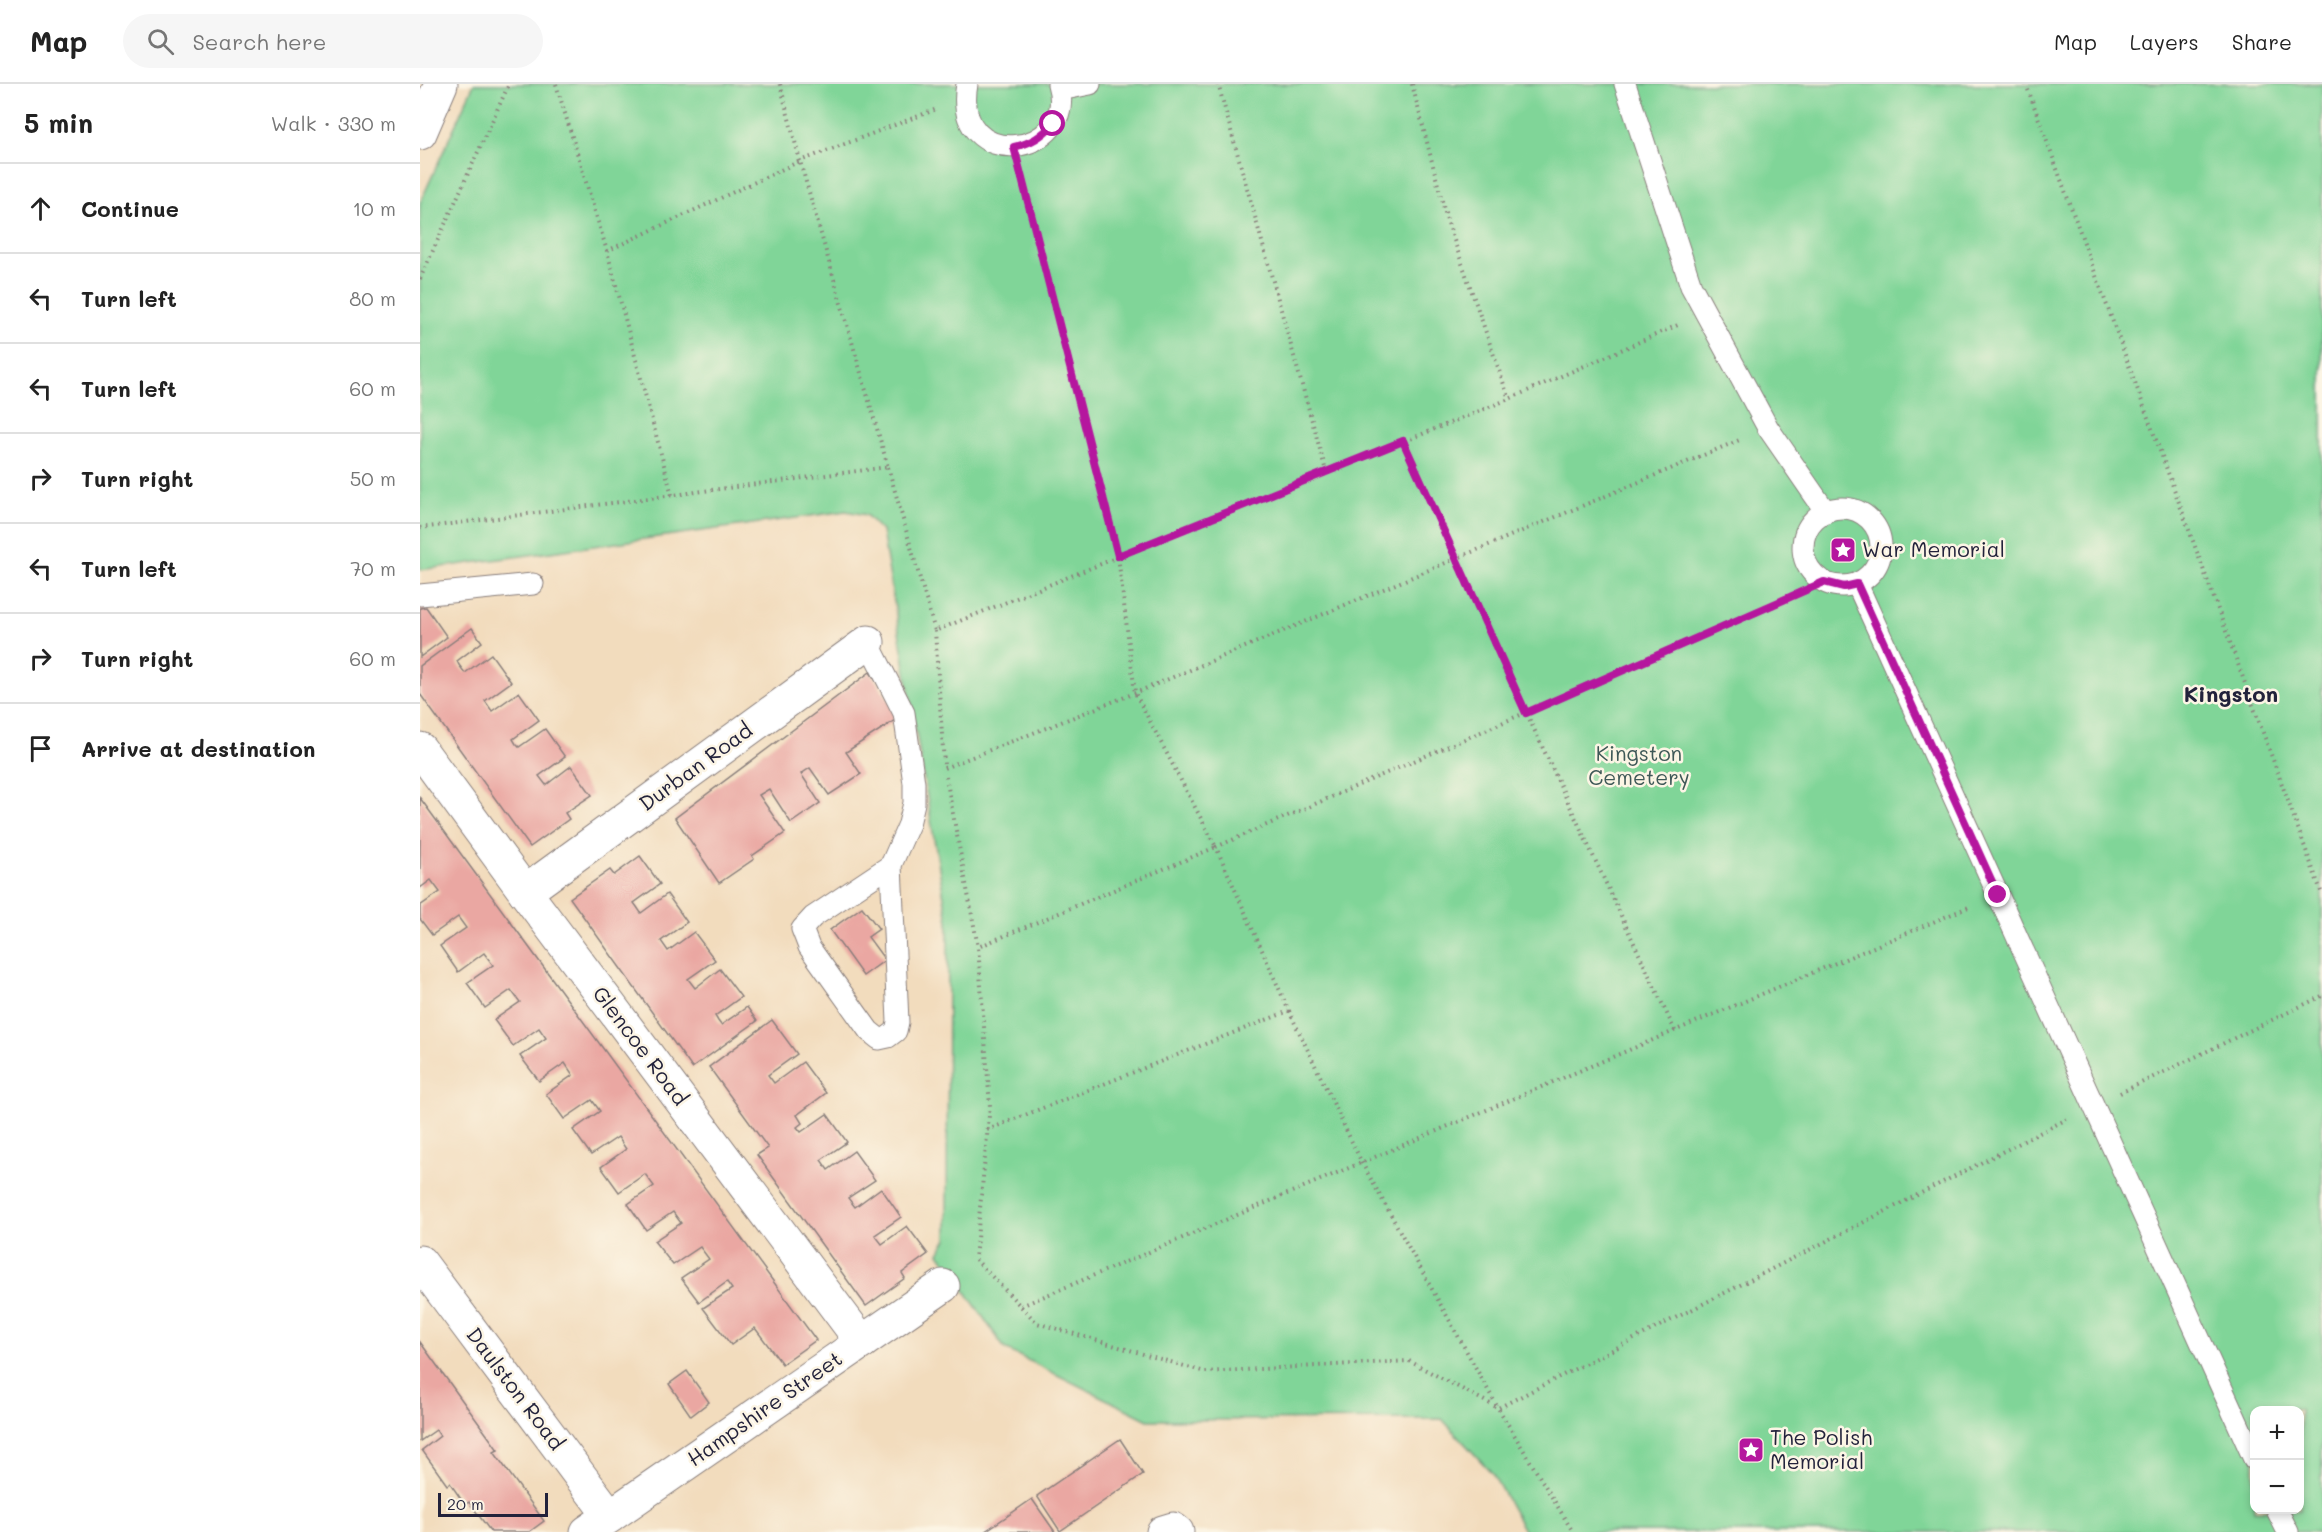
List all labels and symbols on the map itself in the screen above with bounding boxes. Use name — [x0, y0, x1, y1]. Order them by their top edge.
route start — [1039, 110, 1065, 136]
place icon: War Memorial — [1828, 535, 1858, 565]
place label: War Memorial — [1862, 535, 2005, 562]
district label: Kingston — [2184, 679, 2278, 708]
street label: Durban Road — [633, 716, 757, 816]
park label: Kingston Cemetery — [1588, 739, 1690, 790]
route end — [1984, 881, 2010, 907]
street label: Glencoe Road — [588, 980, 695, 1110]
street label: Daulston Road — [461, 1321, 571, 1455]
street label: Hampshire Street — [681, 1344, 847, 1471]
place label: The Polish Memorial — [1770, 1423, 1872, 1474]
place icon: The Polish Memorial — [1736, 1435, 1766, 1465]
scale bar — [438, 1490, 548, 1518]

